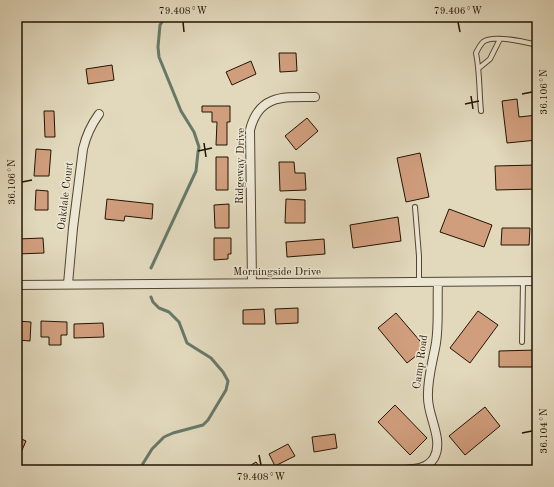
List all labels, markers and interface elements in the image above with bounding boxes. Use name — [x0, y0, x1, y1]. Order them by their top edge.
text: 79.408°W — [159, 6, 207, 16]
text: 79.406°W — [434, 6, 482, 16]
text: 36.106°N — [539, 69, 549, 115]
street label: Ridgeway Drive — [235, 128, 247, 204]
text: 36.106°N — [7, 159, 17, 205]
street label: Oakdale Court — [56, 161, 76, 231]
street label: Morningside Drive — [233, 267, 321, 278]
street label: Camp Road — [412, 334, 430, 390]
text: 36.104°N — [539, 408, 549, 454]
text: 79.408°W — [237, 472, 285, 482]

